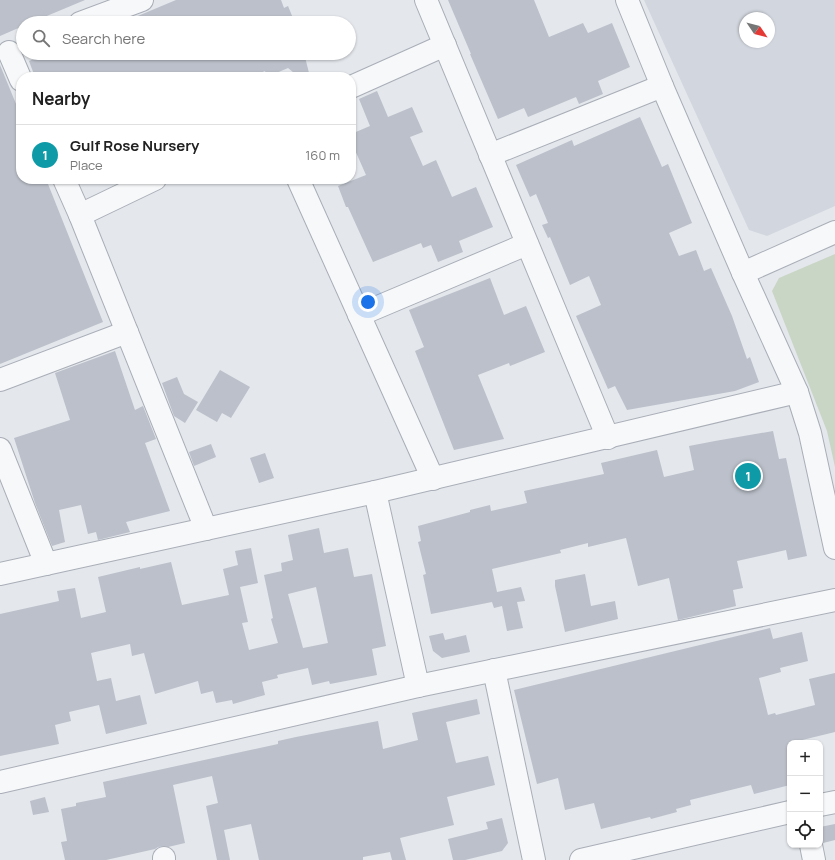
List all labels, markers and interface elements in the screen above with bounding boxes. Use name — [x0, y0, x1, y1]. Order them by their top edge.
north arrow — [739, 12, 775, 48]
search box — [16, 16, 356, 60]
icon: search — [30, 27, 52, 49]
text: Search here — [62, 28, 145, 49]
text: Nearby — [32, 87, 90, 110]
text: Gulf Rose Nursery — [70, 135, 200, 156]
text: 1 — [42, 146, 48, 164]
text: 160 m — [305, 146, 340, 164]
text: Place — [70, 156, 103, 174]
your location — [358, 292, 378, 312]
pin: 1 — [735, 461, 761, 491]
map controls — [787, 740, 823, 848]
button: + — [787, 740, 823, 776]
button: − — [787, 776, 823, 812]
button: locate — [787, 812, 823, 848]

